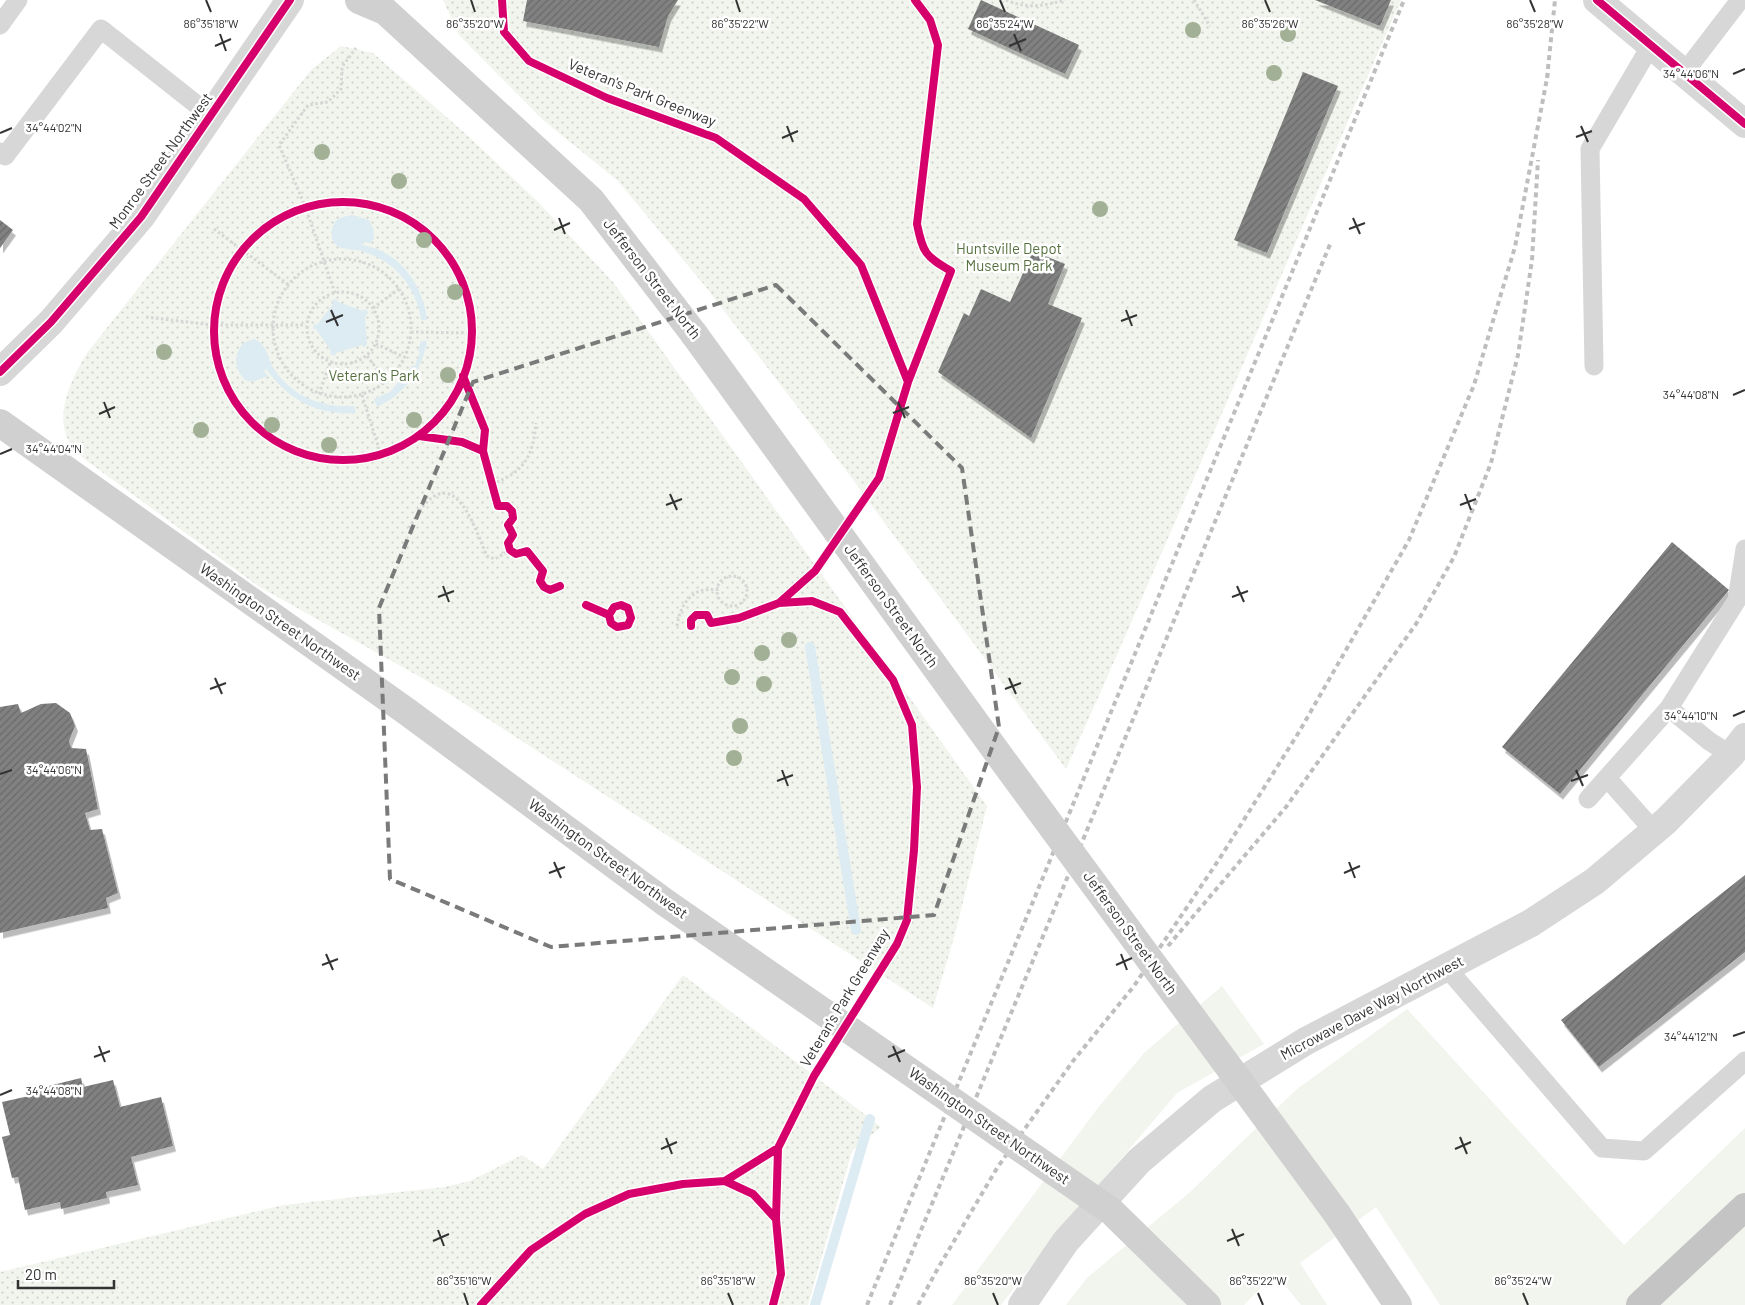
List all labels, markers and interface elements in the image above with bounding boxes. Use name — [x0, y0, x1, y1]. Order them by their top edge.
text: 86°35'18"W — [183, 16, 239, 30]
text: 86°35'20"W — [446, 16, 504, 30]
text: 86°35'22"W — [711, 16, 769, 30]
text: 86°35'24"W — [976, 16, 1034, 30]
text: 86°35'26"W — [1241, 16, 1299, 30]
text: 86°35'28"W — [1506, 16, 1564, 30]
street label: Veteran's Park Greenway — [566, 54, 719, 130]
text: 34°44'06"N — [1663, 66, 1719, 80]
street label: Monroe Street Northwest — [105, 89, 216, 232]
text: 34°44'02"N — [26, 120, 82, 134]
street label: Jefferson Street North — [600, 215, 705, 342]
park label: Huntsville Depot Museum Park — [956, 239, 1062, 274]
park label: Veteran's Park — [328, 366, 420, 384]
text: 34°44'08"N — [1663, 387, 1719, 401]
text: 34°44'04"N — [26, 441, 82, 455]
street label: Jefferson Street North — [841, 540, 943, 671]
street label: Washington Street Northwest — [197, 559, 364, 684]
text: 34°44'10"N — [1664, 708, 1718, 722]
text: 34°44'06"N — [26, 762, 82, 776]
street label: Washington Street Northwest — [526, 794, 692, 922]
street label: Jefferson Street North — [1080, 867, 1182, 998]
street label: Veteran's Park Greenway — [796, 925, 893, 1070]
street label: Microwave Dave Way Northwest — [1277, 951, 1466, 1063]
text: 34°44'12"N — [1664, 1029, 1718, 1043]
street label: Washington Street Northwest — [906, 1063, 1073, 1188]
text: 34°44'08"N — [26, 1083, 82, 1097]
scale bar — [18, 1258, 114, 1290]
text: 20 m — [25, 1265, 57, 1283]
text: 86°35'16"W — [436, 1273, 492, 1287]
text: 86°35'18"W — [700, 1273, 756, 1287]
text: 86°35'20"W — [964, 1273, 1022, 1287]
text: 86°35'22"W — [1229, 1273, 1287, 1287]
text: 86°35'24"W — [1494, 1273, 1552, 1287]

